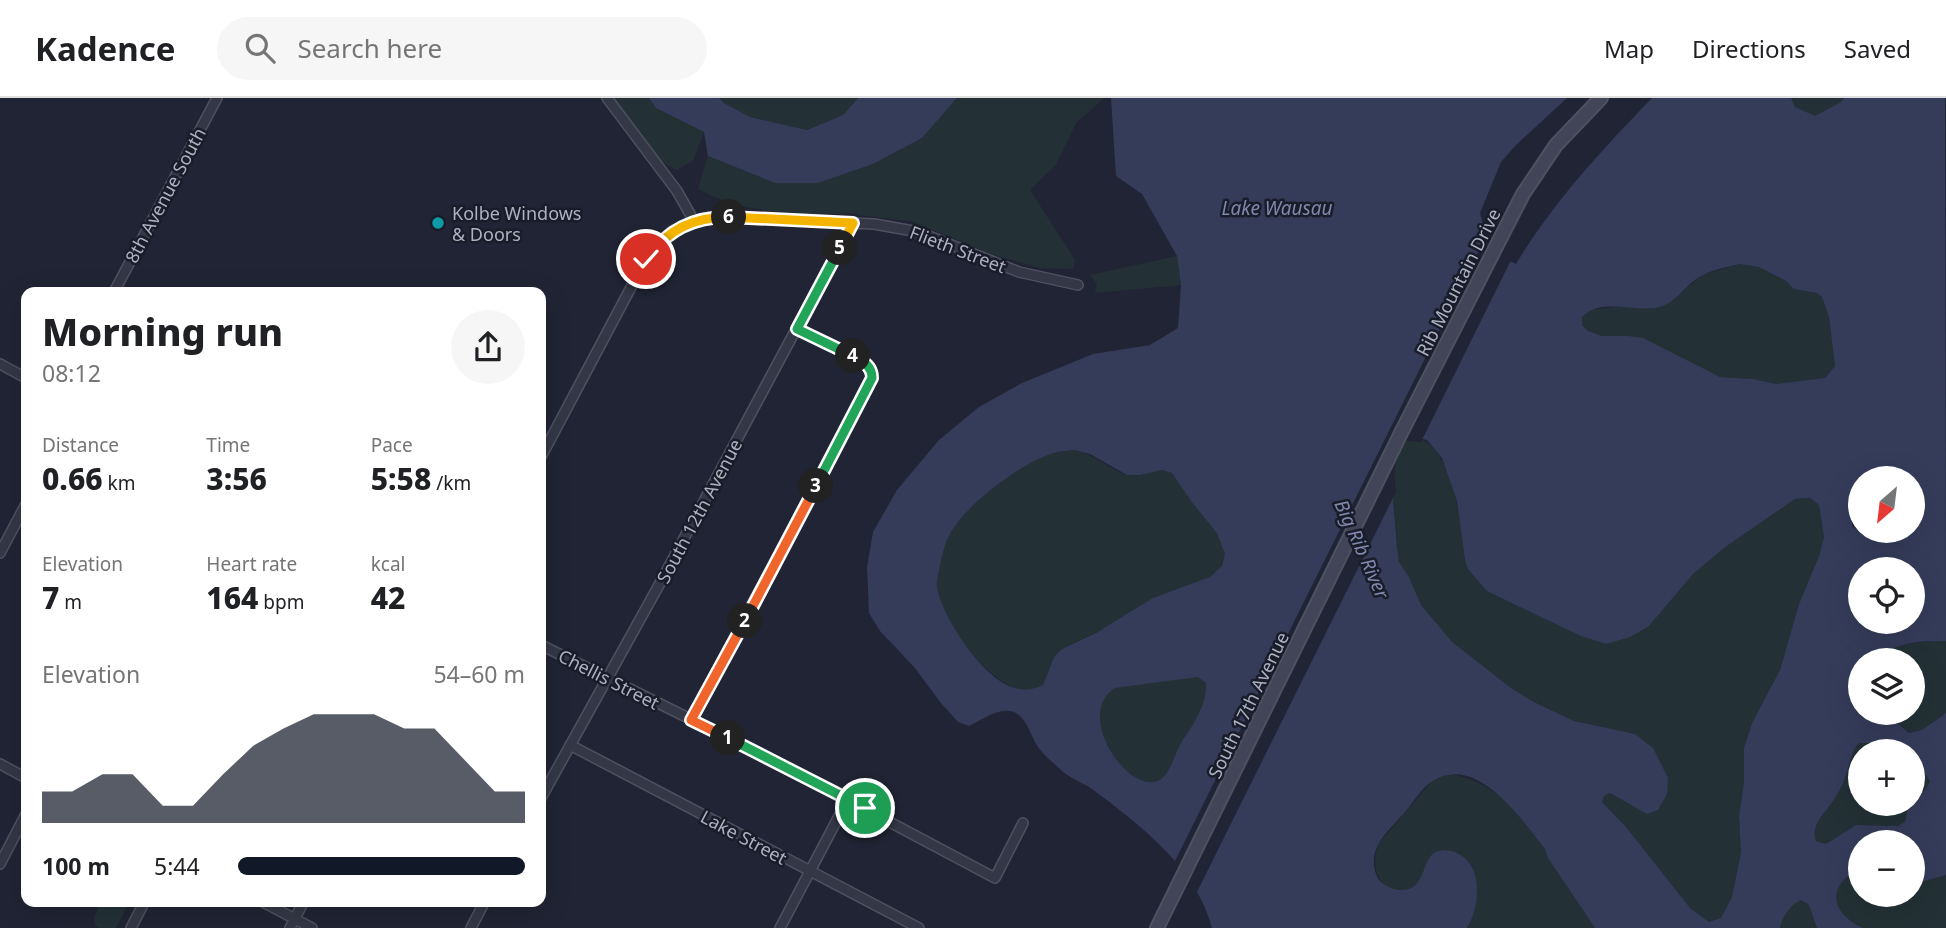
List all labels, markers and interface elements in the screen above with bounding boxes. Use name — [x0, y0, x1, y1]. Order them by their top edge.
search box — [217, 17, 707, 80]
text: Kadence — [35, 26, 175, 71]
icon: search — [241, 29, 279, 67]
text: Search here — [297, 30, 442, 66]
text: Map — [1604, 32, 1654, 65]
text: Directions — [1692, 32, 1806, 65]
text: Saved — [1844, 32, 1911, 65]
street label: 8th Avenue South — [119, 123, 211, 267]
water label: Lake Wausau — [1222, 195, 1333, 221]
pin: 6 — [712, 200, 746, 234]
place label: Kolbe Windows & Doors — [452, 201, 581, 246]
text: 6 — [723, 203, 734, 229]
street label: Rib Mountain Drive — [1410, 204, 1506, 360]
marker: Kolbe Windows & Doors — [430, 215, 446, 231]
street label: Flieth Street — [906, 220, 1010, 279]
pin — [616, 229, 676, 289]
pin: 5 — [822, 230, 858, 266]
text: 5 — [834, 234, 845, 260]
icon: check — [627, 240, 665, 278]
text: Morning run — [42, 305, 283, 357]
button: share — [451, 310, 525, 384]
pin: 4 — [836, 338, 870, 374]
text: 4 — [847, 342, 858, 368]
text: 08:12 — [42, 357, 101, 389]
text: Distance — [42, 432, 119, 458]
text: Time — [206, 432, 250, 458]
text: Pace — [371, 432, 413, 458]
street label: South 12th Avenue — [651, 435, 747, 587]
text: 0.66 — [42, 458, 103, 499]
text: 3:56 — [206, 458, 267, 499]
text: 5:58 — [371, 458, 431, 499]
north arrow — [1848, 466, 1925, 542]
map controls — [1848, 466, 1925, 907]
pin: 3 — [798, 468, 834, 504]
text: km — [103, 470, 135, 496]
text: /km — [431, 470, 471, 496]
text: 3 — [810, 472, 821, 498]
water label: Big Rib River — [1329, 495, 1396, 604]
text: Elevation — [42, 551, 123, 577]
text: Heart rate — [206, 551, 297, 577]
text: kcal — [371, 551, 405, 577]
button: locate — [1848, 557, 1925, 634]
text: 7 — [42, 577, 59, 618]
text: 164 — [206, 577, 258, 618]
text: 42 — [371, 577, 405, 618]
text: m — [59, 589, 82, 615]
text: bpm — [258, 589, 304, 615]
pin: 2 — [728, 603, 762, 638]
text: 2 — [739, 607, 750, 633]
street label: South 17th Avenue — [1202, 628, 1294, 782]
street label: Chellis Street — [554, 643, 664, 715]
button: layers — [1848, 648, 1925, 725]
text: Elevation — [42, 658, 140, 690]
text: 54–60 m — [433, 658, 525, 690]
pin: 1 — [710, 720, 746, 756]
text: 1 — [722, 724, 733, 750]
button: + — [1848, 739, 1925, 816]
pin — [835, 778, 895, 838]
icon: arrive — [846, 789, 884, 827]
street label: Lake Street — [697, 804, 792, 870]
button: − — [1848, 830, 1925, 907]
text: 100 m — [42, 850, 110, 882]
text: 5:44 — [154, 850, 200, 882]

